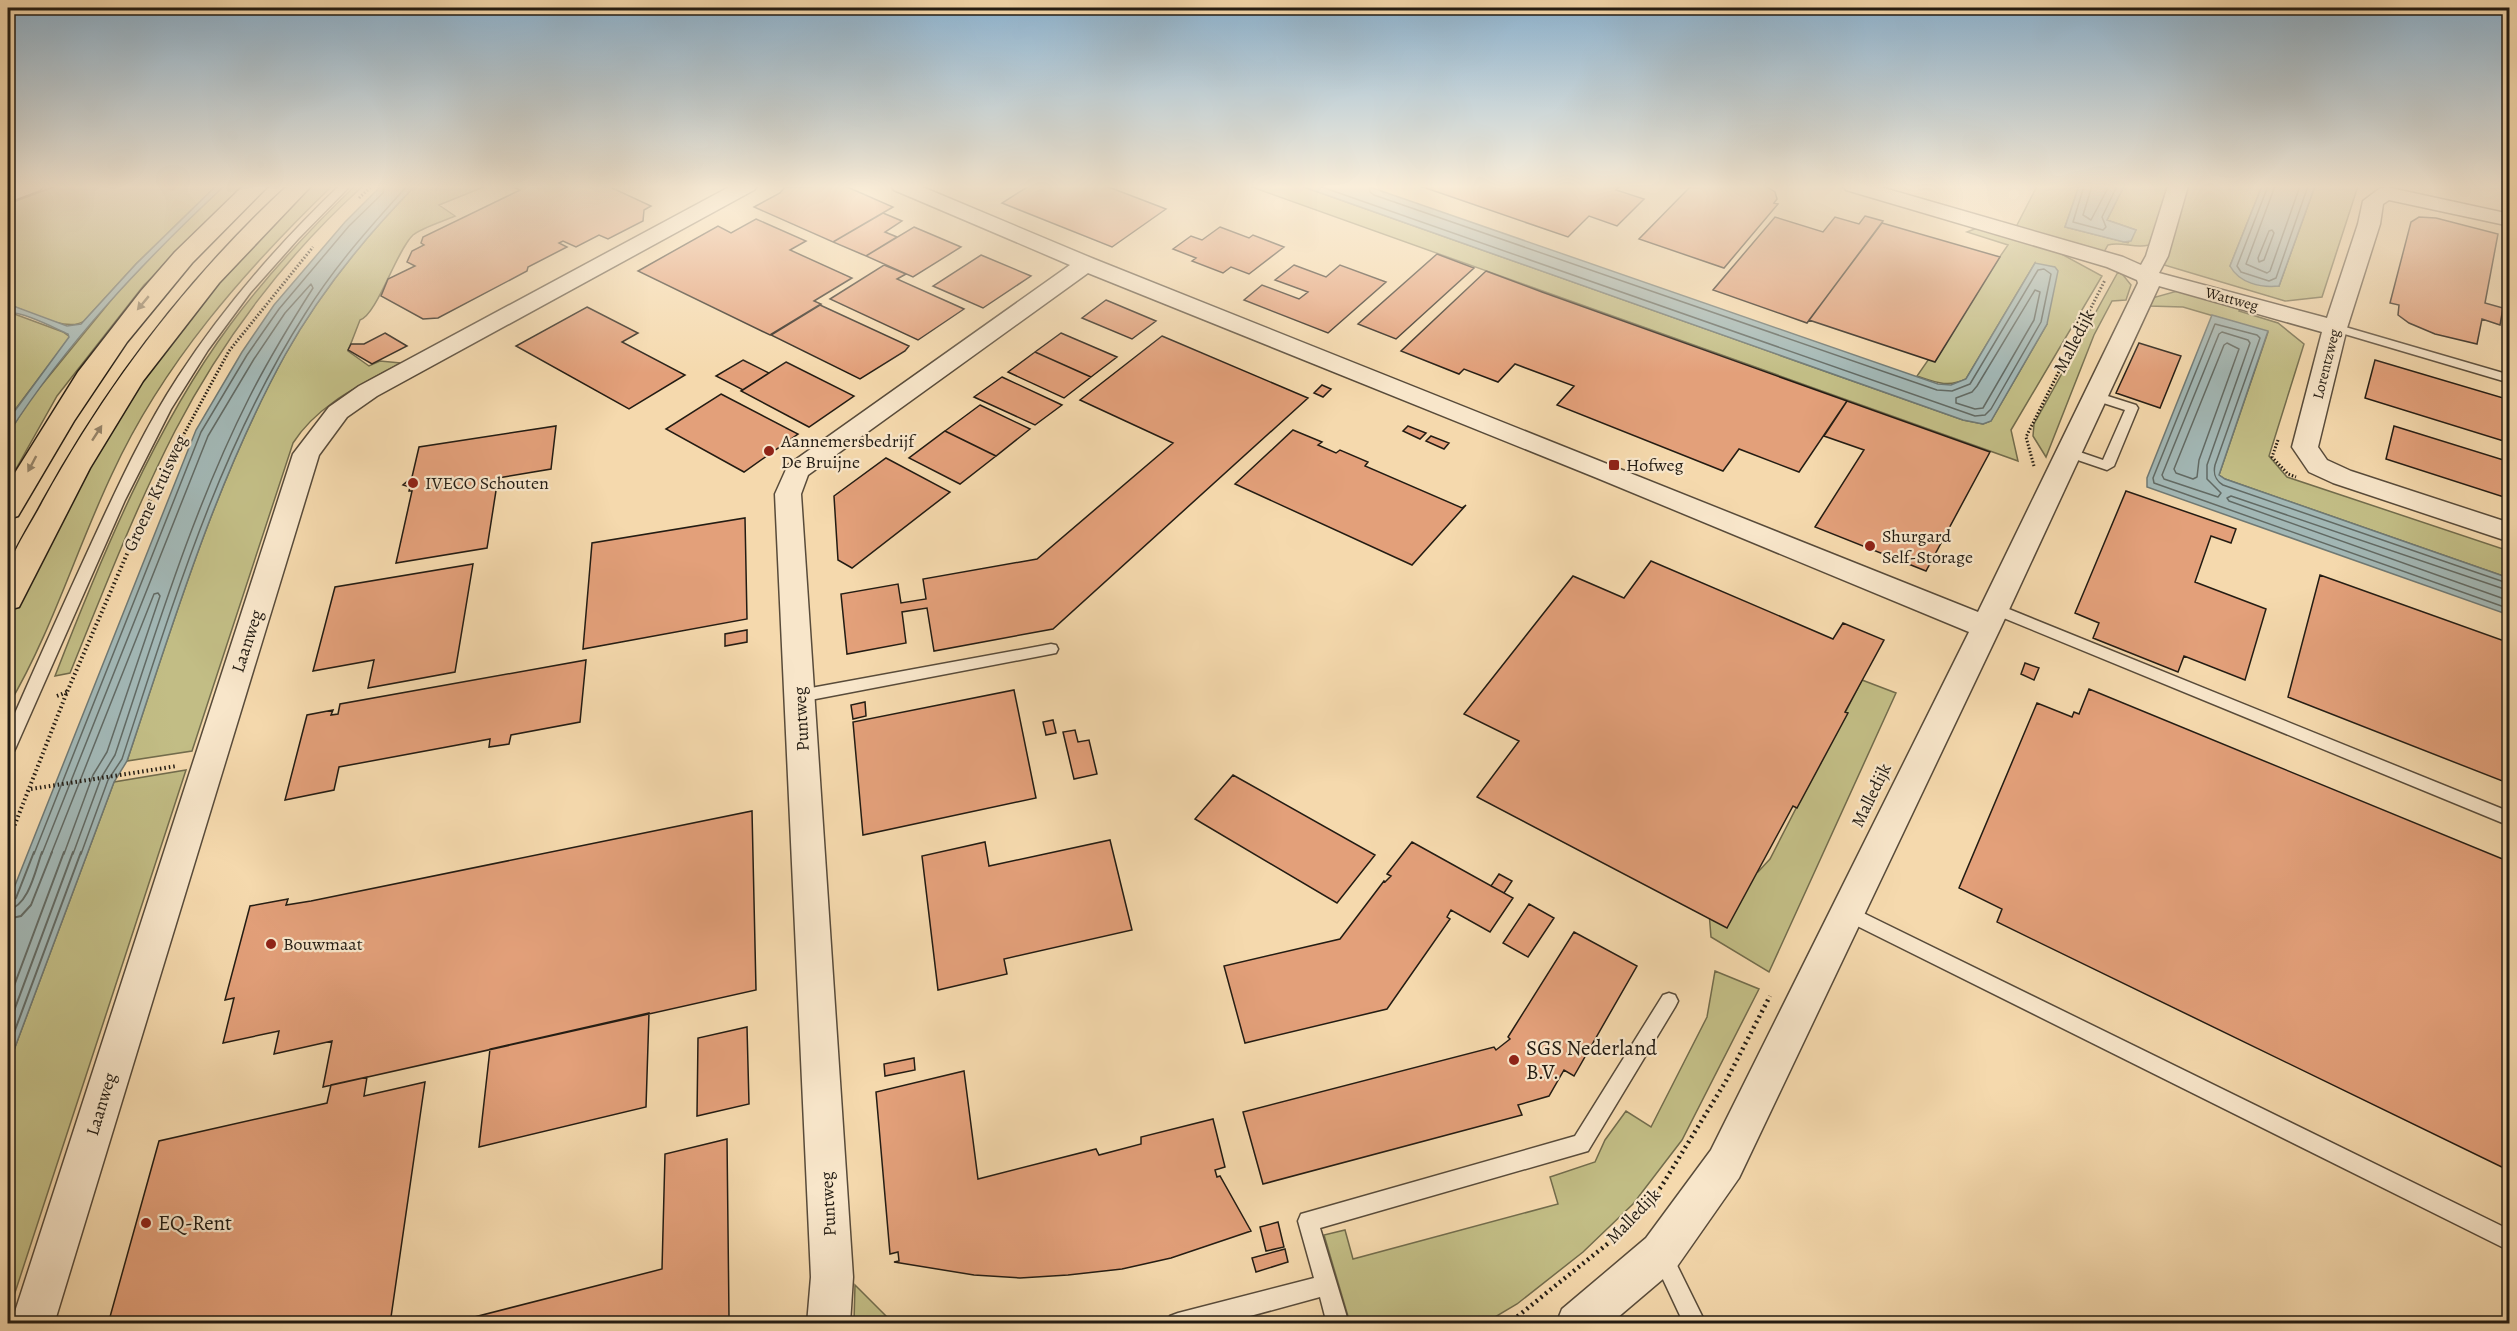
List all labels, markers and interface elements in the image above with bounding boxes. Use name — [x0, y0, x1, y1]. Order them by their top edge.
street label: Wattweg — [2202, 282, 2261, 316]
one-way arrow — [138, 296, 150, 311]
street label: Malledijk — [2048, 305, 2100, 377]
street label: Lorentzweg — [2308, 326, 2345, 401]
one-way arrow — [91, 425, 102, 441]
place label: Aannemersbedrijf De Bruijne — [780, 429, 917, 474]
street label: Groene Kruisweg — [117, 431, 193, 555]
marker: Aannemersbedrijf De Bruijne — [762, 444, 776, 458]
place label: Hofweg — [1626, 453, 1683, 477]
one-way arrow — [27, 455, 37, 472]
marker: Hofweg — [1607, 458, 1621, 472]
place label: IVECO Schouten — [425, 471, 549, 495]
marker: IVECO Schouten — [406, 476, 420, 490]
place label: Shurgard Self-Storage — [1882, 524, 1973, 569]
marker: Shurgard Self-Storage — [1863, 539, 1877, 553]
street label: Laanweg — [226, 607, 268, 675]
street label: Puntweg — [787, 686, 815, 752]
street label: Malledijk — [1845, 759, 1897, 831]
place label: Bouwmaat — [283, 932, 363, 956]
marker: Bouwmaat — [264, 937, 278, 951]
place label: SGS Nederland B.V. — [1526, 1034, 1658, 1086]
marker: SGS Nederland B.V. — [1507, 1053, 1521, 1067]
street label: Laanweg — [80, 1070, 122, 1138]
street label: Puntweg — [814, 1171, 842, 1237]
street label: Malledijk — [1601, 1183, 1665, 1249]
place label: EQ-Rent — [158, 1209, 232, 1237]
marker: EQ-Rent — [139, 1216, 153, 1230]

